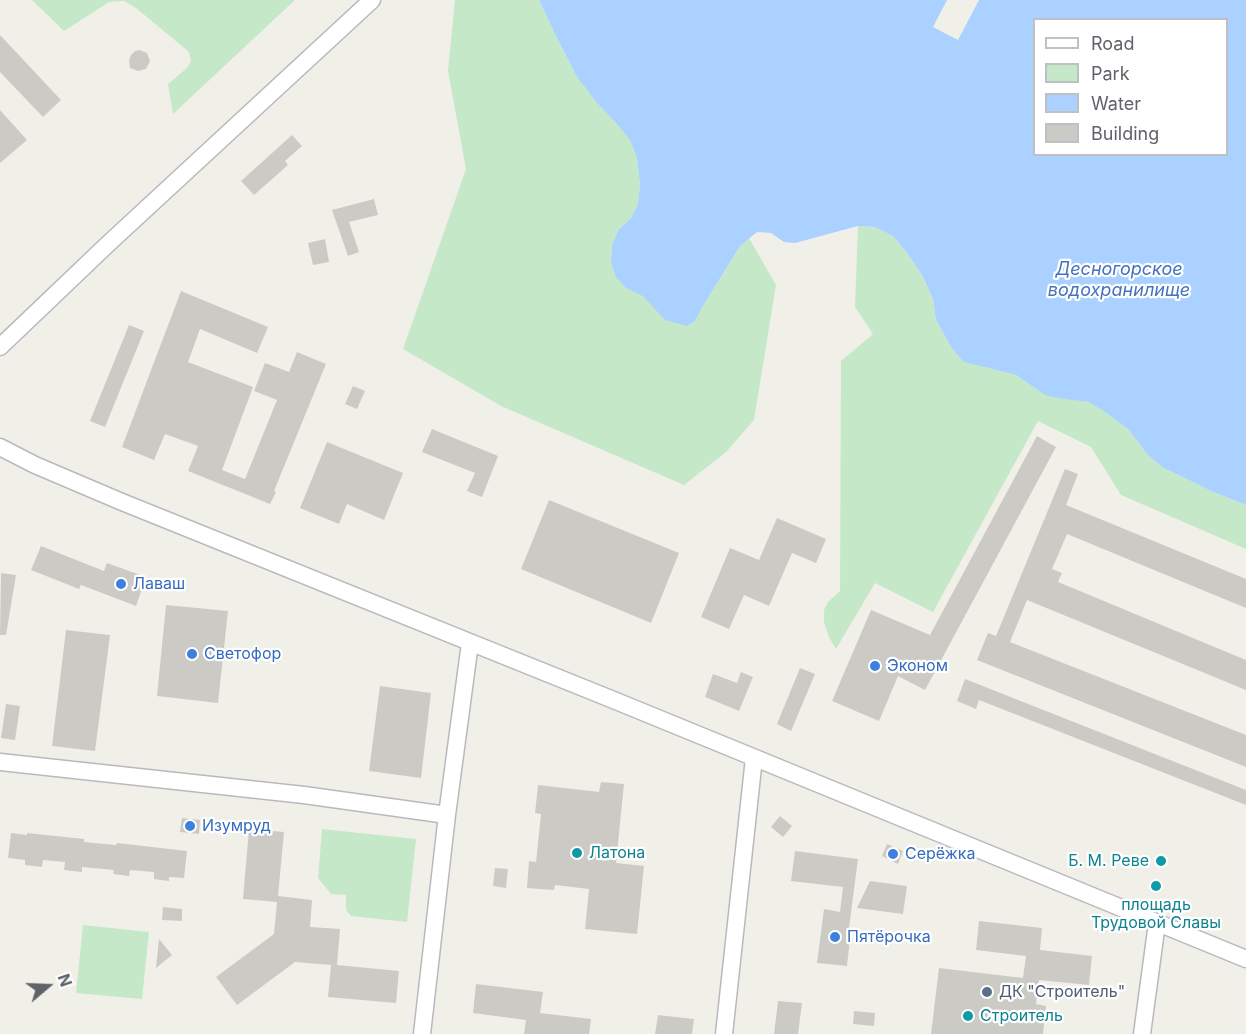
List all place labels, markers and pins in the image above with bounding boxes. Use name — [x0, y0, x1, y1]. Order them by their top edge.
place label: Лаваш — [133, 574, 185, 594]
marker: Лаваш — [114, 577, 128, 591]
place label: Светофор — [204, 644, 281, 664]
marker: Светофор — [185, 647, 199, 661]
place label: Эконом — [887, 656, 948, 676]
marker: Эконом — [868, 659, 882, 673]
place label: Изумруд — [202, 816, 271, 836]
marker: Изумруд — [183, 819, 197, 833]
place label: Латона — [589, 843, 645, 863]
place label: Серёжка — [905, 844, 975, 864]
marker: Латона — [570, 846, 584, 860]
marker: Серёжка — [886, 847, 900, 861]
place label: Б. М. Реве — [1068, 851, 1149, 871]
marker: Б. М. Реве — [1154, 854, 1168, 868]
marker: площадь Трудовой Славы — [1149, 879, 1163, 893]
place label: площадь Трудовой Славы — [1091, 895, 1221, 933]
place label: Пятёрочка — [847, 927, 931, 947]
marker: Пятёрочка — [828, 930, 842, 944]
place label: ДК "Строитель" — [999, 982, 1125, 1002]
marker: ДК "Строитель" — [980, 985, 994, 999]
place label: Строитель — [980, 1006, 1063, 1026]
marker: Строитель — [961, 1009, 975, 1023]

